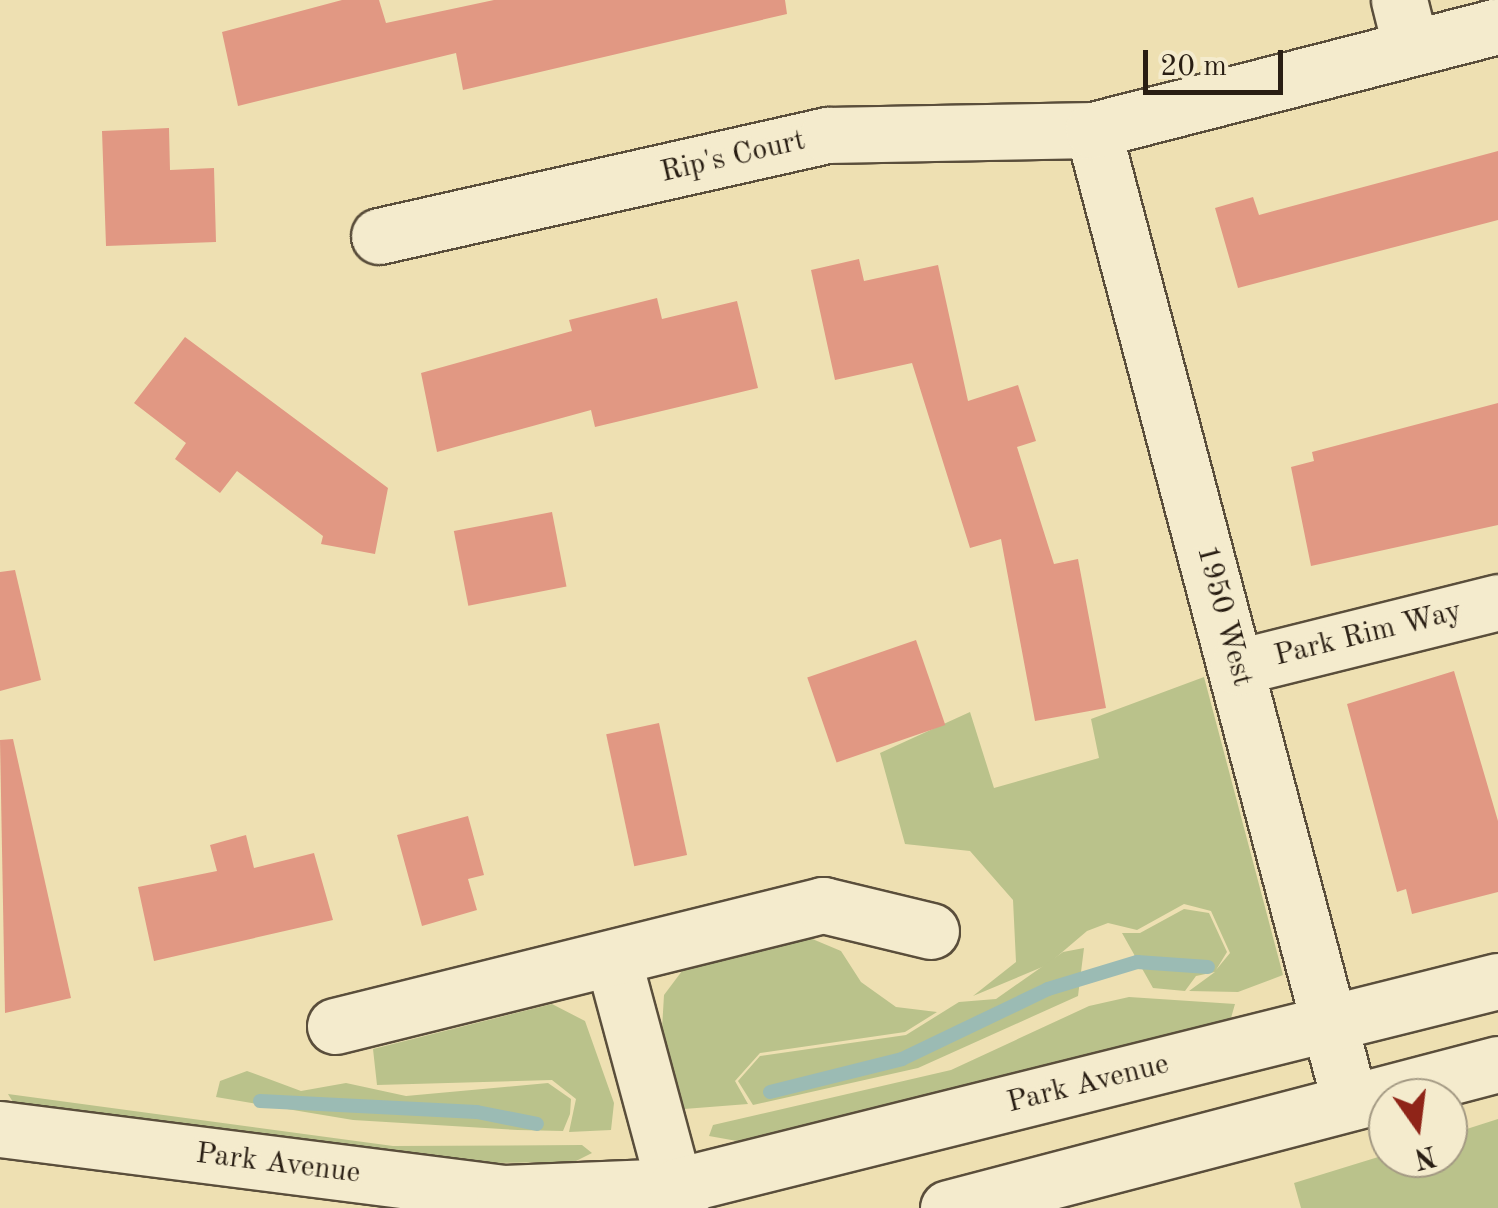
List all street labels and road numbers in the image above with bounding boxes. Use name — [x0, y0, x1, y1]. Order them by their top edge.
street label: Rip's Court — [657, 123, 809, 191]
street label: 1950 West — [1188, 542, 1260, 690]
street label: Park Rim Way — [1271, 593, 1465, 675]
street label: Park Avenue — [1003, 1047, 1173, 1121]
street label: Park Avenue — [194, 1136, 362, 1192]

